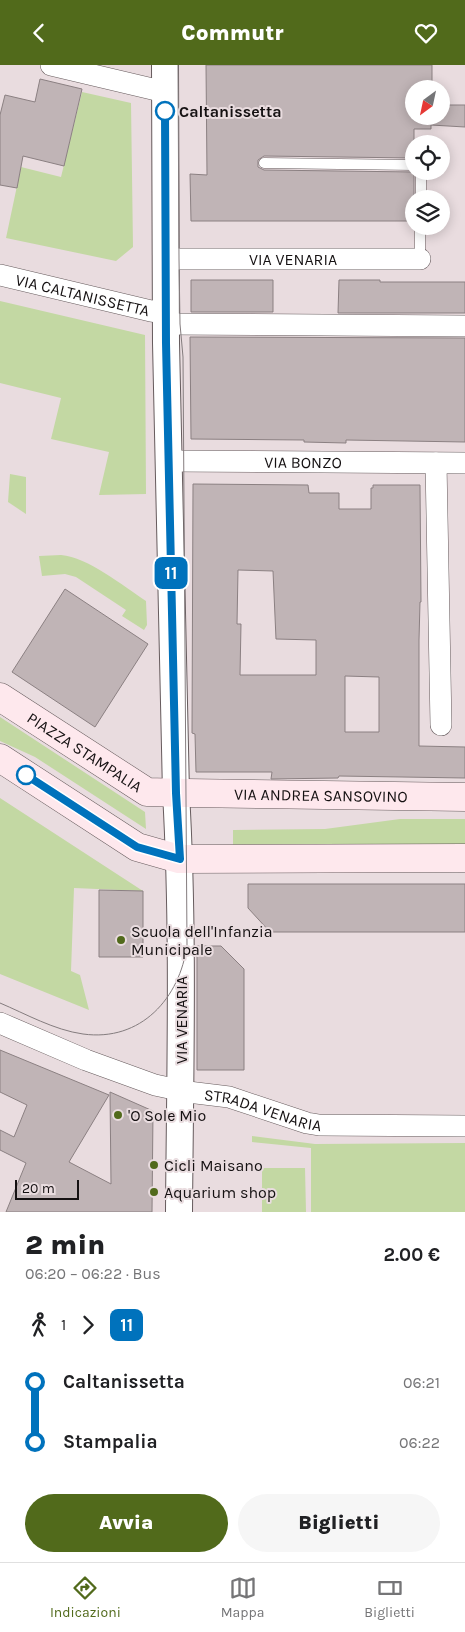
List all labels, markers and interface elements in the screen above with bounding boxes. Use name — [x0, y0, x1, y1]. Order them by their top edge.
icon: back — [25, 19, 53, 47]
icon: heart — [412, 19, 440, 47]
text: Commutr — [181, 20, 284, 46]
north arrow — [405, 80, 450, 125]
map controls — [405, 80, 450, 235]
marker: Caltanissetta — [155, 101, 175, 121]
place label: Caltanissetta — [179, 102, 282, 121]
button: locate — [405, 135, 450, 180]
button: layers — [405, 190, 450, 235]
street label: VIA VENARIA — [249, 250, 337, 269]
street label: VIA CALTANISSETTA — [14, 270, 152, 320]
street label: VIA BONZO — [264, 452, 342, 472]
line badge: 11 — [148, 557, 194, 589]
text: 11 — [165, 562, 177, 584]
street label: PIAZZA STAMPALIA — [24, 708, 146, 796]
unlabelled marker — [16, 765, 36, 785]
street label: VIA ANDREA SANSOVINO — [234, 784, 408, 806]
place label: Scuola dell'Infanzia Municipale — [131, 922, 273, 959]
marker: Scuola dell'Infanzia Municipale — [115, 934, 127, 946]
street label: VIA VENARIA — [172, 976, 191, 1064]
street label: STRADA VENARIA — [203, 1085, 323, 1135]
place label: 'O Sole Mio — [128, 1106, 206, 1125]
marker: 'O Sole Mio — [112, 1109, 124, 1121]
place label: Cicli Maisano — [164, 1156, 263, 1175]
marker: Cicli Maisano — [148, 1159, 160, 1171]
scale bar — [15, 1177, 79, 1200]
text: 20 m — [22, 1180, 55, 1197]
place label: Aquarium shop — [164, 1183, 276, 1202]
marker: Aquarium shop — [148, 1186, 160, 1198]
text: 2 min — [25, 1228, 105, 1261]
text: 2.00 € — [384, 1244, 440, 1266]
text: 06:20 – 06:22 · Bus — [25, 1264, 161, 1283]
icon: walk — [25, 1311, 53, 1339]
icon: forward — [74, 1311, 102, 1339]
text: 11 — [120, 1314, 133, 1336]
text: 1 — [61, 1315, 66, 1334]
text: Caltanissetta — [63, 1371, 185, 1393]
text: 06:21 — [403, 1373, 440, 1392]
text: Stampalia — [63, 1431, 158, 1453]
text: 06:22 — [399, 1433, 440, 1452]
button: Avvia — [25, 1494, 228, 1552]
button: Biglietti — [238, 1494, 440, 1552]
tab: Indicazioni — [50, 1574, 121, 1621]
tab: Mappa — [221, 1574, 264, 1621]
tab: Biglietti — [364, 1574, 415, 1621]

